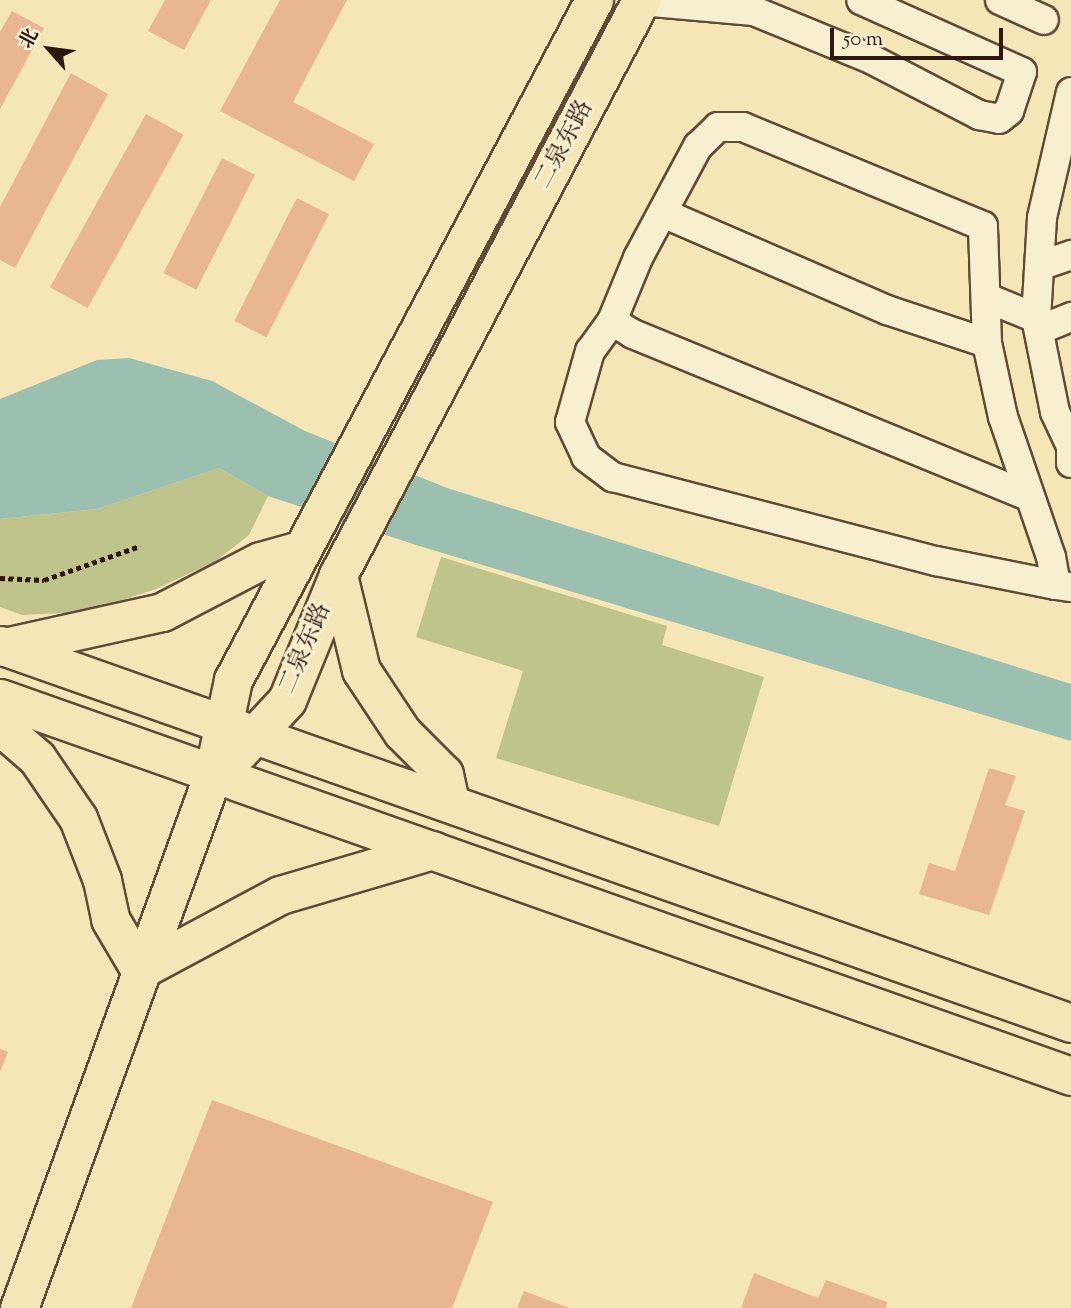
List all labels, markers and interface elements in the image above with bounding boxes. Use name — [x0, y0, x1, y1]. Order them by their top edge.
north arrow — [14, 14, 84, 84]
scale bar — [833, 14, 1006, 58]
text: 北 — [14, 24, 46, 54]
text: 50 m — [843, 25, 883, 55]
street label: 二泉东路 — [530, 96, 600, 194]
street label: 二泉东路 — [274, 599, 338, 699]

